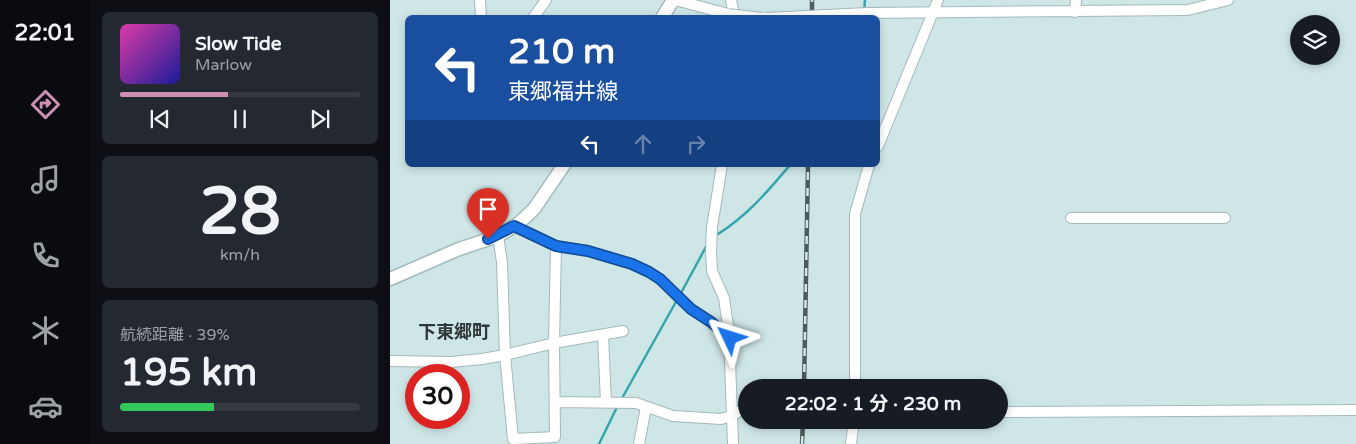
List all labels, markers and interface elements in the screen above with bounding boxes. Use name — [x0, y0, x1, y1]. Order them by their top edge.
map controls — [1290, 15, 1340, 65]
button: layers — [1290, 15, 1340, 65]
text: 22:01 — [15, 20, 75, 46]
text: 210 m — [508, 31, 615, 73]
text: Slow Tide — [195, 33, 282, 55]
icon: left — [425, 35, 490, 100]
text: Marlow — [195, 55, 252, 75]
text: 東郷福井線 — [508, 79, 618, 105]
icon: directions — [28, 87, 63, 122]
icon: previous — [146, 105, 174, 133]
icon: pause — [226, 105, 254, 133]
icon: next — [306, 105, 334, 133]
icon: left — [576, 130, 604, 158]
icon: ahead — [629, 130, 657, 158]
icon: right — [682, 130, 710, 158]
icon: music — [28, 162, 63, 197]
text: 28 — [199, 173, 281, 252]
pin — [467, 188, 509, 239]
icon: arrive — [474, 195, 502, 223]
icon: phone — [28, 238, 63, 273]
text: km/h — [220, 245, 260, 265]
position arrow — [703, 311, 755, 363]
icon: climate — [28, 313, 63, 348]
district label: 下東郷町 — [418, 321, 490, 343]
text: 航続距離 · 39% — [120, 325, 230, 345]
text: 195 km — [120, 350, 257, 396]
speed limit sign: 30 — [405, 364, 470, 429]
icon: car — [28, 389, 63, 424]
text: 22:02 · 1 分 · 230 m — [785, 393, 961, 415]

